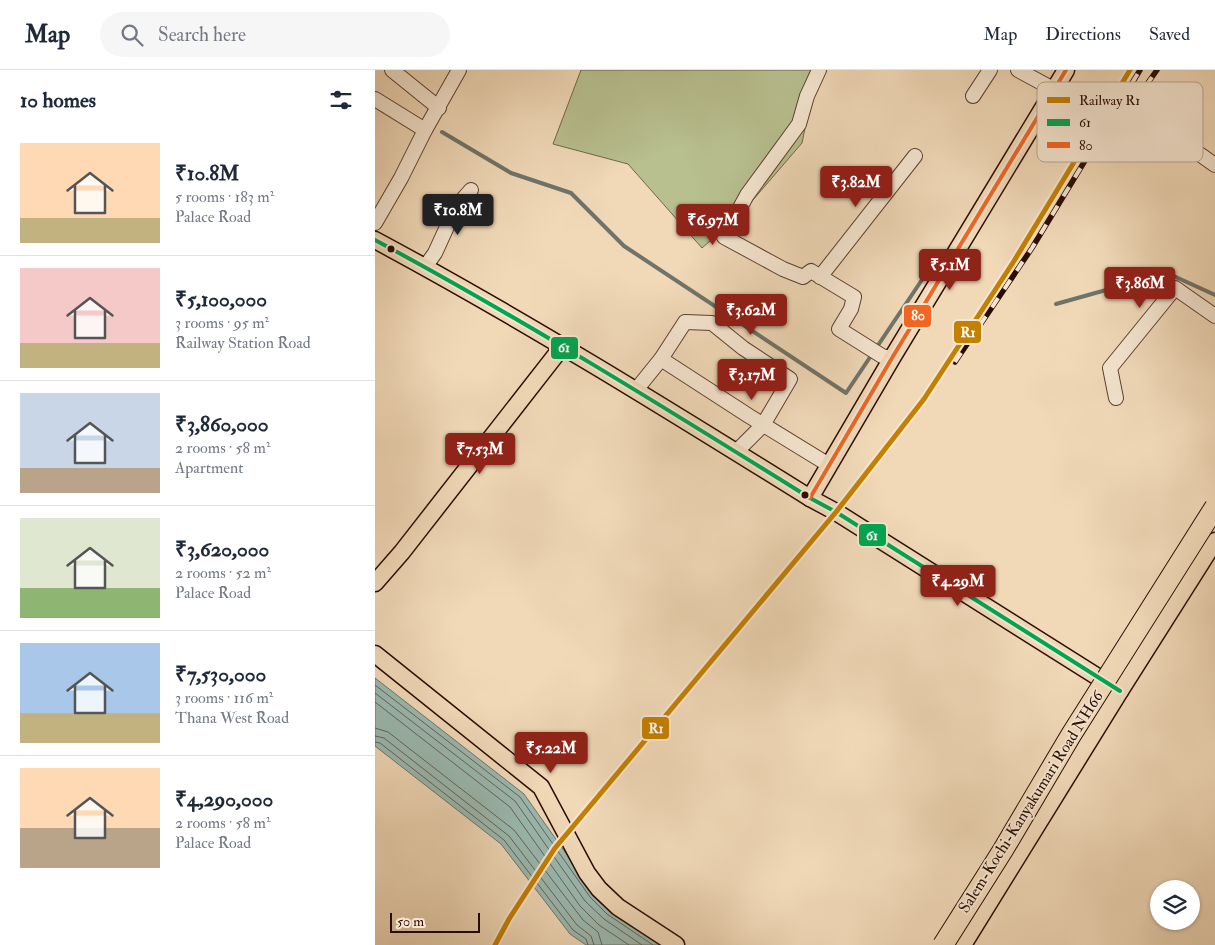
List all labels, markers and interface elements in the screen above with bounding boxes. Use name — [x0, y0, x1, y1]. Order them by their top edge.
search box — [100, 12, 450, 57]
text: Map — [25, 19, 70, 50]
icon: search — [118, 21, 146, 49]
text: Search here — [158, 23, 246, 47]
text: Map — [984, 23, 1017, 46]
text: Directions — [1045, 23, 1121, 46]
text: Saved — [1149, 23, 1190, 46]
legend — [1037, 82, 1203, 162]
icon: filters — [327, 86, 355, 114]
text: 10 homes — [20, 87, 96, 114]
text: Railway R1 — [1079, 92, 1140, 110]
text: 61 — [1079, 114, 1091, 131]
text: 80 — [1079, 137, 1093, 154]
text: ₹10.8M — [175, 160, 239, 187]
icon: home — [60, 163, 120, 223]
pin: ₹3.82M — [815, 166, 897, 208]
text: ₹3.82M — [831, 172, 881, 192]
text: 5 rooms · 183 m² — [175, 187, 274, 207]
pin: ₹10.8M — [417, 194, 499, 236]
text: ₹10.8M — [433, 200, 483, 220]
pin: ₹6.97M — [672, 204, 754, 246]
text: Palace Road — [175, 207, 251, 227]
text: ₹6.97M — [687, 210, 739, 230]
unlabelled marker — [386, 244, 396, 254]
pin: ₹5.1M — [915, 248, 985, 291]
text: ₹5.1M — [930, 255, 970, 275]
pin: ₹3.86M — [1099, 266, 1181, 309]
text: ₹3.86M — [1115, 273, 1165, 293]
text: ₹5,100,000 — [175, 286, 267, 313]
icon: home — [60, 288, 120, 348]
pin: ₹3.62M — [710, 294, 792, 336]
text: ₹3.62M — [726, 300, 776, 320]
line badge: 80 — [903, 304, 932, 328]
text: 80 — [911, 307, 925, 324]
text: 3 rooms · 95 m² — [175, 313, 269, 333]
line badge: R1 — [953, 320, 982, 344]
text: R1 — [960, 324, 976, 341]
text: Railway Station Road — [175, 333, 311, 353]
line badge: 61 — [550, 336, 579, 360]
text: 61 — [558, 339, 570, 356]
pin: ₹3.17M — [711, 358, 793, 401]
text: ₹3.17M — [729, 365, 775, 385]
text: ₹3,860,000 — [175, 411, 269, 438]
icon: home — [60, 413, 120, 473]
pin: ₹7.53M — [439, 432, 521, 475]
text: 2 rooms · 58 m² — [175, 438, 270, 458]
text: ₹7.53M — [456, 439, 504, 459]
text: Apartment — [175, 458, 243, 478]
unlabelled marker — [800, 490, 810, 500]
line badge: 61 — [858, 523, 887, 547]
text: 61 — [866, 527, 878, 544]
text: ₹3,620,000 — [175, 536, 269, 563]
icon: home — [60, 538, 120, 598]
text: 2 rooms · 52 m² — [175, 563, 271, 583]
pin: ₹4.29M — [917, 564, 999, 607]
text: ₹4.29M — [931, 571, 985, 591]
text: Palace Road — [175, 583, 251, 603]
text: ₹7,530,000 — [175, 661, 266, 688]
icon: home — [60, 663, 120, 723]
street label: Salem-Kochi-Kanyakumari Road NH66 — [954, 687, 1108, 917]
text: 3 rooms · 116 m² — [175, 688, 273, 708]
text: Thana West Road — [175, 708, 289, 728]
line badge: R1 — [641, 716, 670, 740]
text: R1 — [648, 720, 664, 737]
pin: ₹5.22M — [510, 732, 592, 774]
text: ₹5.22M — [526, 738, 576, 758]
text: ₹4,290,000 — [175, 786, 273, 813]
icon: home — [60, 788, 120, 848]
text: 2 rooms · 58 m² — [175, 813, 270, 833]
text: Palace Road — [175, 833, 251, 853]
map controls — [1150, 880, 1200, 930]
button: layers — [1150, 880, 1200, 930]
scale bar — [390, 910, 480, 933]
text: 50 m — [397, 913, 424, 930]

